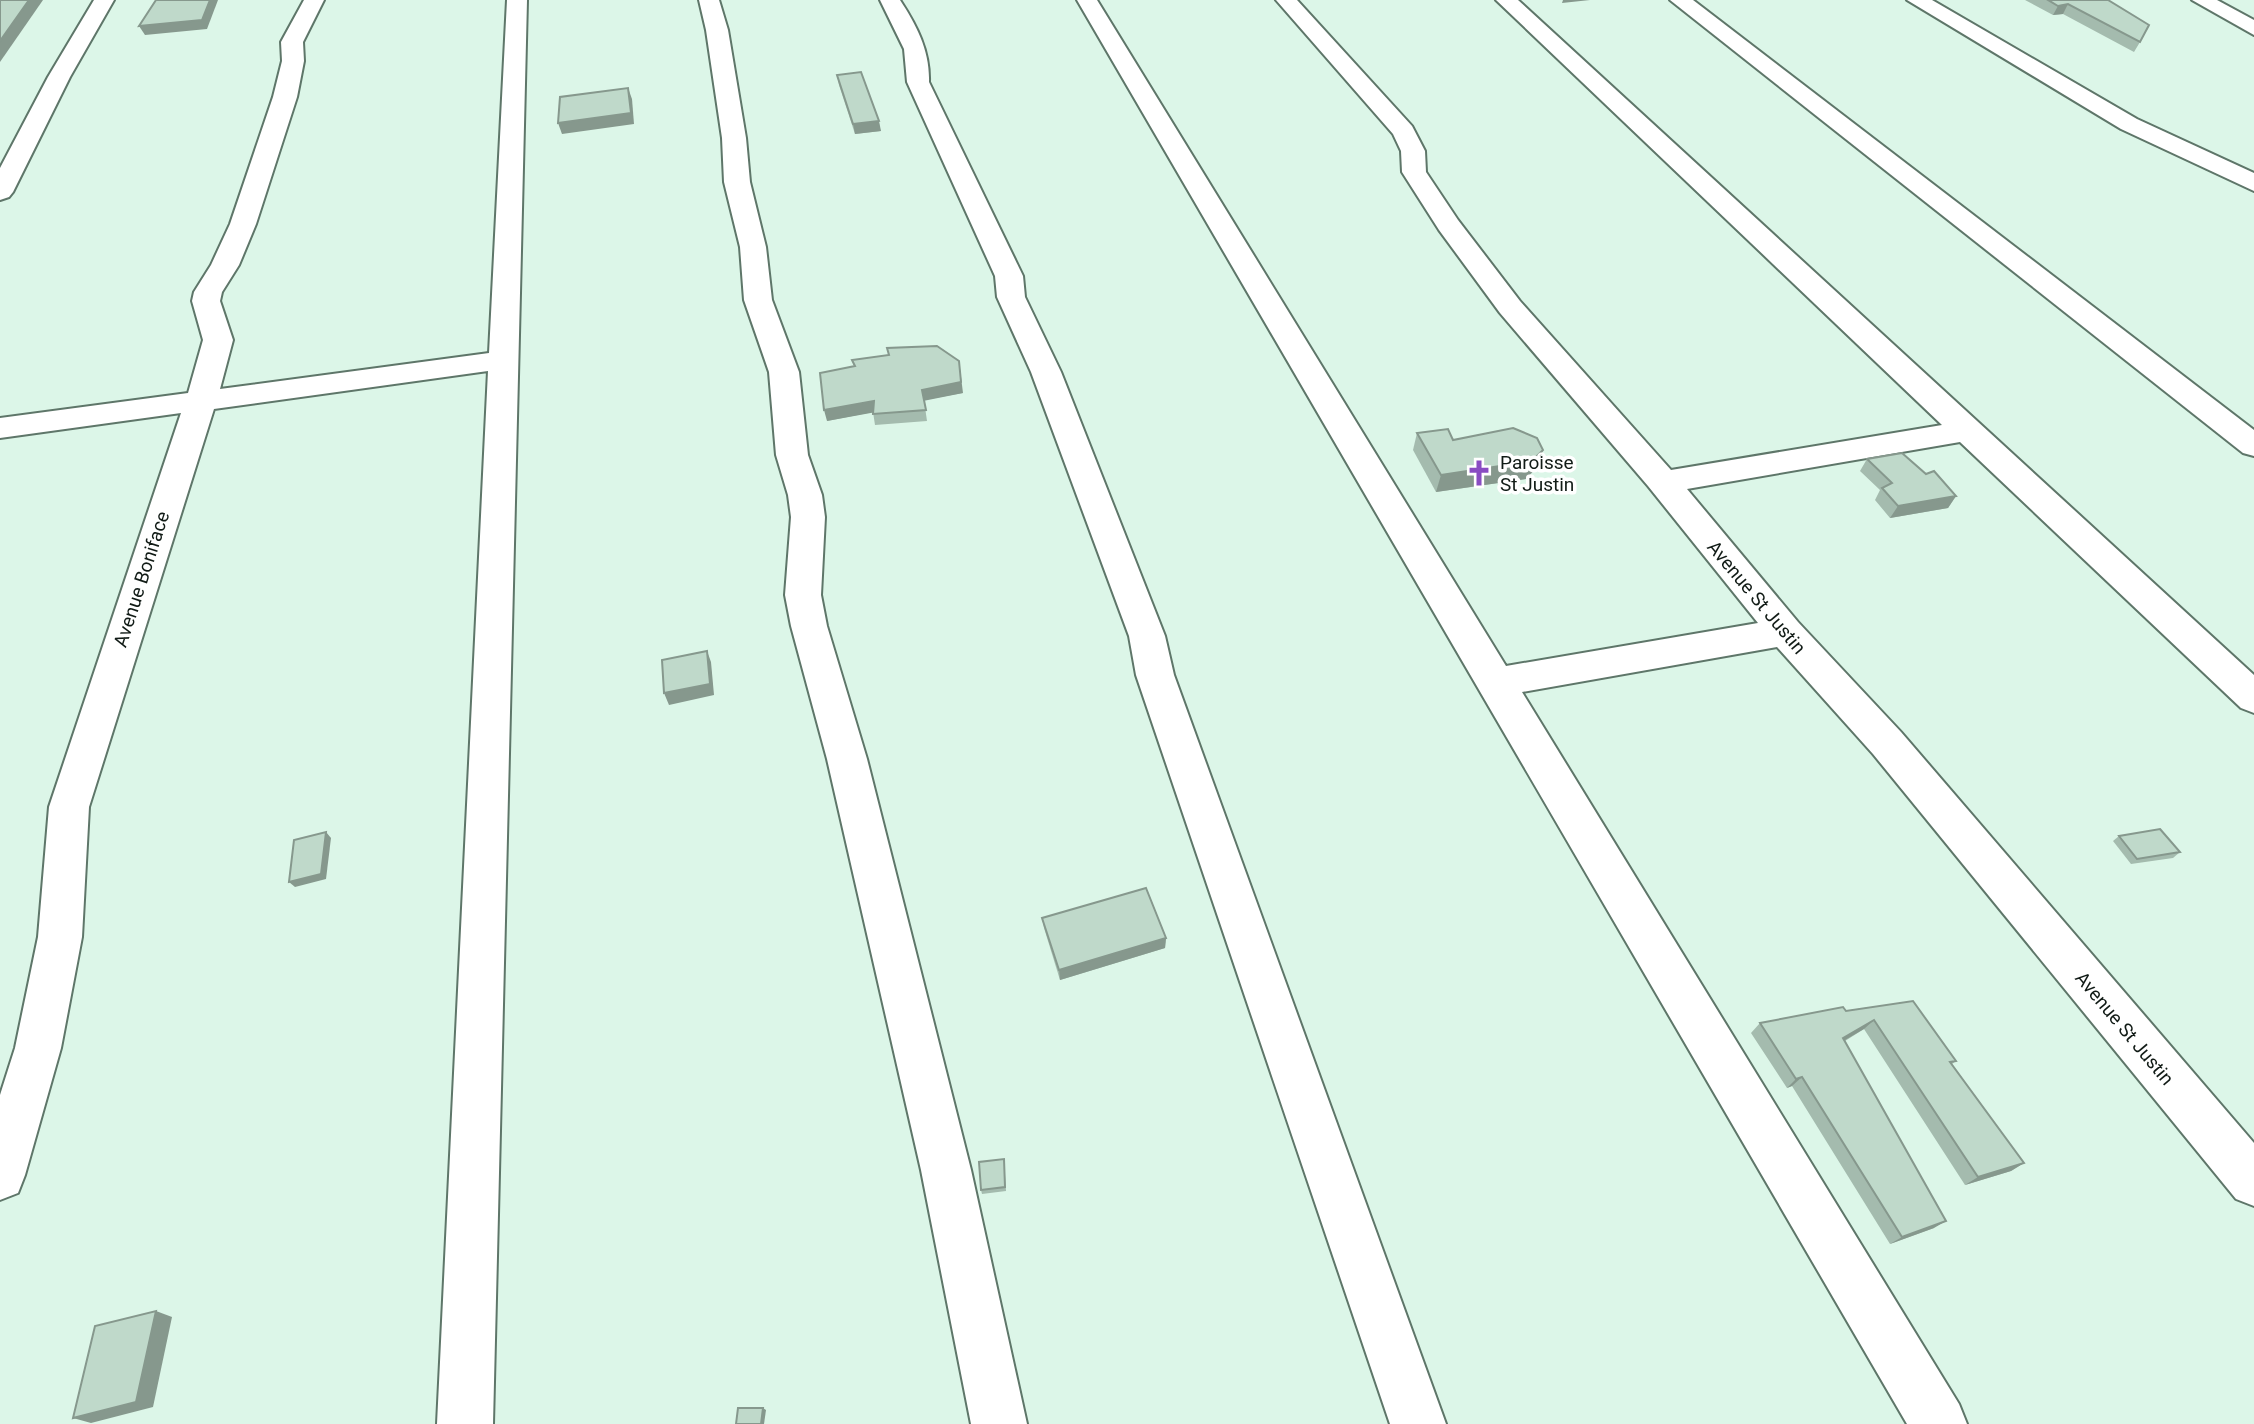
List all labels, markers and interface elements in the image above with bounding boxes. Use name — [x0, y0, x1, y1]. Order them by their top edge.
place label: Paroisse St Justin — [1500, 451, 1574, 496]
church icon: Paroisse St Justin — [1464, 458, 1494, 488]
street label: Avenue Boniface — [109, 508, 174, 650]
street label: Avenue St Justin — [1702, 536, 1811, 659]
street label: Avenue St Justin — [2070, 967, 2179, 1090]

